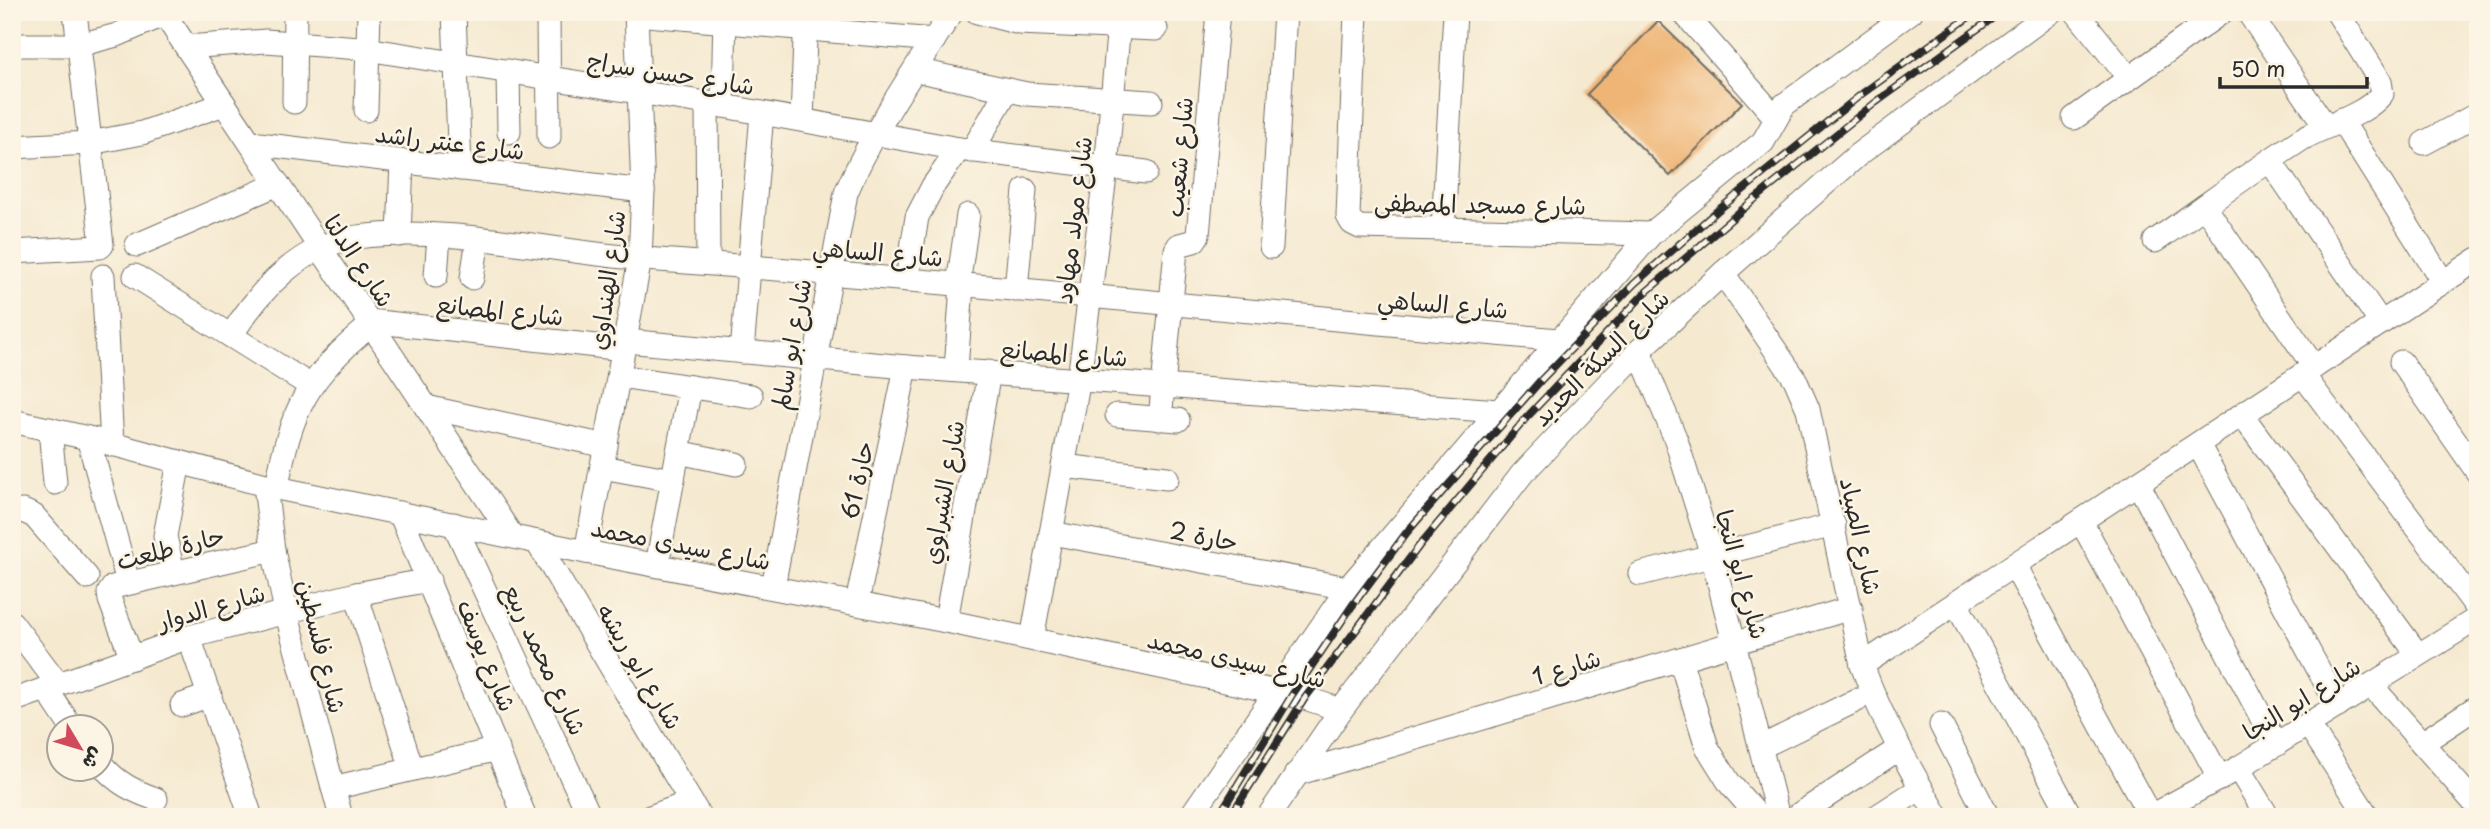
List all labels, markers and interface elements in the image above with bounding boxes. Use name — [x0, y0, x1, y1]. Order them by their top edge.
street label: شارع حسن سراج — [585, 41, 757, 104]
scale bar — [2220, 46, 2368, 90]
text: 50 m — [2231, 52, 2285, 84]
street label: شارع شعيب — [1155, 95, 1202, 219]
street label: شارع عنتر راشد — [373, 114, 527, 169]
street label: شارع مولد مهاود — [1044, 134, 1101, 306]
street label: شارع مسجد المصطفى — [1374, 183, 1586, 224]
street label: شارع الدلتا — [315, 206, 404, 314]
street label: شارع الهنداوي — [578, 208, 635, 352]
street label: شارع الساهي — [811, 227, 945, 280]
street label: شارع ابو سالم — [761, 276, 821, 413]
street label: شارع الساهي — [1376, 279, 1510, 332]
street label: شارع السكة الحديد — [1523, 280, 1677, 434]
street label: شارع المصانع — [434, 284, 565, 335]
street label: شارع المصانع — [999, 330, 1129, 375]
street label: شارع الشبراوي — [912, 417, 973, 567]
street label: حارة 61 — [830, 438, 882, 522]
street label: شارع الصياد — [1831, 474, 1892, 598]
street label: شارع ابو النجا — [1706, 505, 1779, 643]
street label: شارع سيدى محمد — [588, 508, 774, 579]
street label: حارة 2 — [1167, 511, 1241, 559]
street label: حارة طلعت — [112, 516, 228, 578]
street label: شارع الدوار — [151, 573, 269, 640]
street label: شارع فلسطين — [288, 575, 357, 717]
street label: شارع محمد ربيع — [494, 577, 597, 741]
street label: شارع يوسف — [448, 593, 527, 717]
street label: شارع ابو ريشه — [588, 596, 693, 736]
street label: شارع سيدى محمد — [1144, 620, 1330, 697]
street label: شارع 1 — [1527, 638, 1605, 694]
street label: شارع ابو النجا — [2235, 647, 2368, 749]
north arrow — [46, 714, 116, 784]
text: ش — [77, 742, 112, 776]

